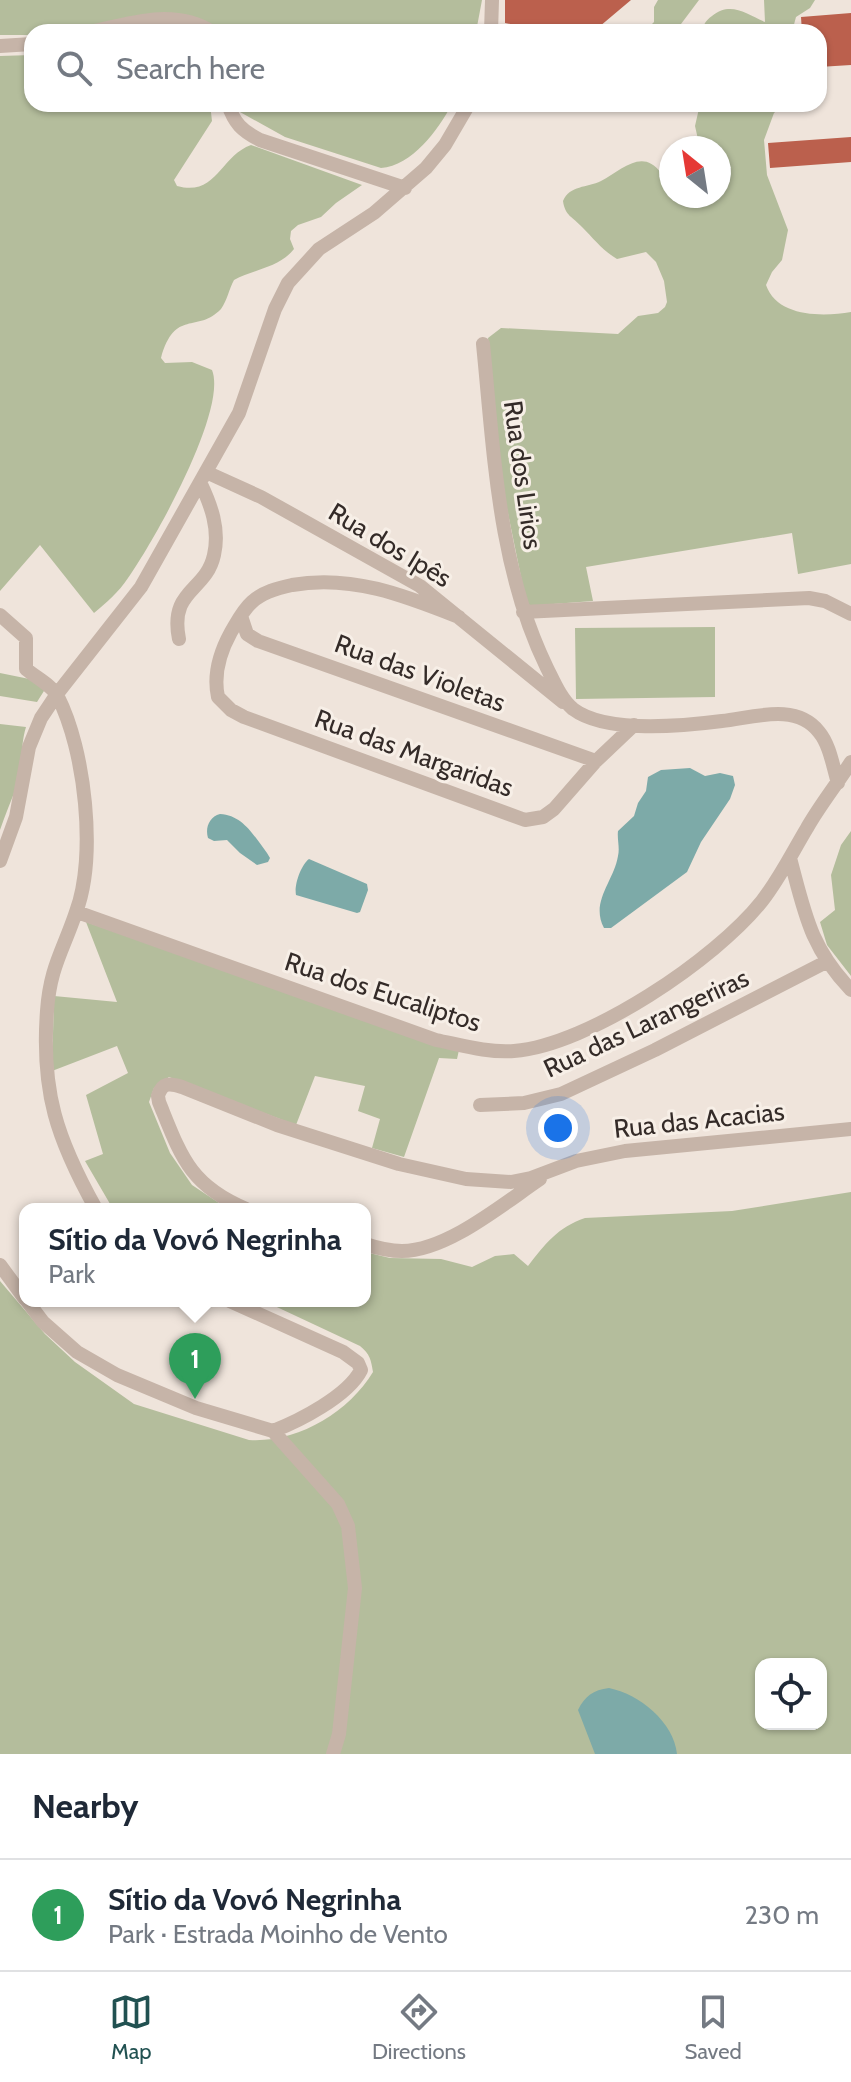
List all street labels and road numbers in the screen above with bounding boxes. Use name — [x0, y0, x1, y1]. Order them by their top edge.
street label: Rua dos Lirios — [497, 399, 549, 552]
street label: Rua dos Ipês — [323, 496, 457, 594]
street label: Rua das Violetas — [330, 627, 510, 719]
street label: Rua das Margaridas — [310, 702, 518, 804]
street label: Rua dos Eucaliptos — [281, 945, 485, 1039]
street label: Rua das Larangeriras — [538, 961, 754, 1085]
street label: Rua das Acacias — [612, 1095, 786, 1145]

